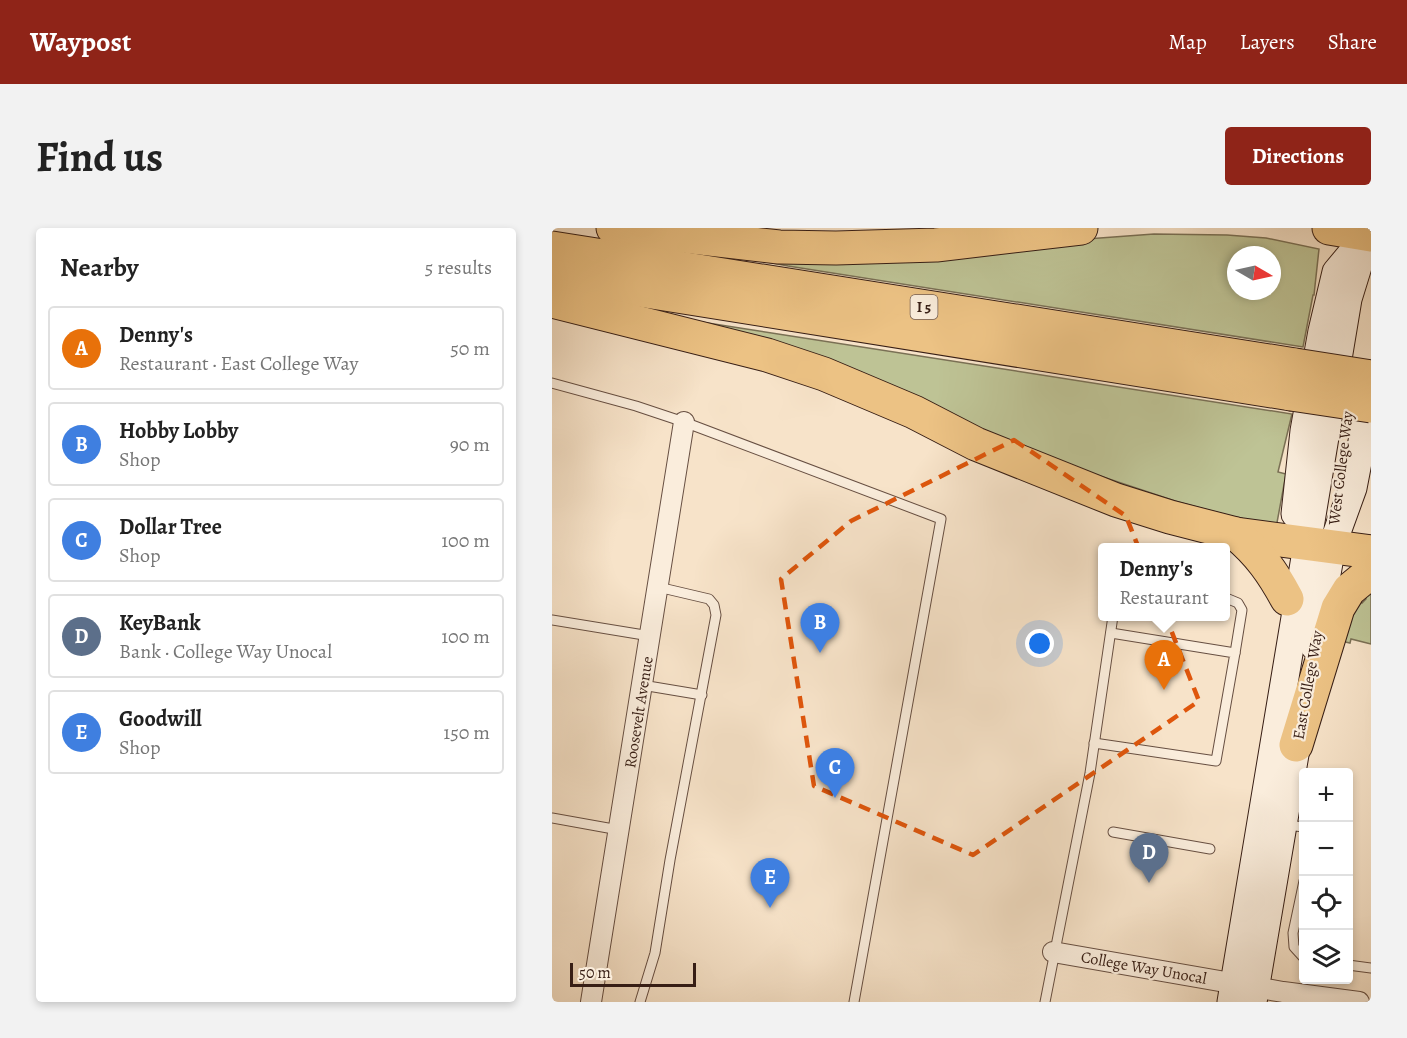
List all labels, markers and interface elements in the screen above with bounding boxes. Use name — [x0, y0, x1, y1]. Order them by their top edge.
text: Waypost — [30, 23, 131, 61]
text: Map — [1168, 28, 1207, 56]
text: Layers — [1240, 28, 1295, 56]
text: Share — [1328, 28, 1377, 56]
button: Directions — [1225, 127, 1371, 185]
text: Find us — [36, 128, 163, 185]
north arrow — [1227, 246, 1281, 300]
text: Nearby — [60, 250, 139, 285]
text: 5 results — [425, 254, 492, 281]
road number: I 5 — [910, 295, 938, 319]
text: Denny's — [119, 320, 193, 350]
text: A — [75, 335, 88, 362]
text: 50 m — [450, 335, 490, 362]
text: Restaurant · East College Way — [119, 350, 358, 377]
street label: West College Way — [1323, 409, 1359, 527]
text: Hobby Lobby — [119, 416, 238, 446]
text: B — [75, 431, 88, 458]
text: 90 m — [450, 431, 490, 458]
text: Shop — [119, 446, 161, 473]
text: Dollar Tree — [119, 512, 222, 542]
text: C — [75, 527, 88, 554]
text: 100 m — [441, 527, 490, 554]
text: Shop — [119, 542, 161, 569]
popup — [1098, 543, 1230, 621]
text: Denny's — [1119, 554, 1193, 584]
text: Restaurant — [1119, 584, 1209, 611]
pin: B — [800, 604, 840, 653]
text: KeyBank — [119, 608, 201, 638]
text: D — [75, 623, 88, 650]
text: 100 m — [441, 623, 490, 650]
street label: East College Way — [1288, 628, 1329, 741]
your location — [1025, 629, 1054, 658]
text: Bank · College Way Unocal — [119, 638, 332, 665]
pin: A — [1144, 640, 1184, 690]
street label: Roosevelt Avenue — [619, 655, 659, 770]
text: Goodwill — [119, 704, 202, 734]
text: E — [76, 719, 87, 746]
text: 150 m — [443, 719, 490, 746]
text: Shop — [119, 734, 161, 761]
pin: C — [816, 748, 854, 798]
map controls — [1299, 768, 1353, 984]
button: + — [1299, 768, 1353, 822]
button: − — [1299, 822, 1353, 876]
pin: D — [1130, 834, 1168, 883]
pin: E — [750, 858, 790, 908]
button: locate — [1299, 876, 1353, 930]
button: layers — [1299, 930, 1353, 984]
street label: College Way Unocal — [1079, 946, 1208, 990]
scale bar — [570, 960, 696, 988]
text: 50 m — [579, 962, 611, 984]

